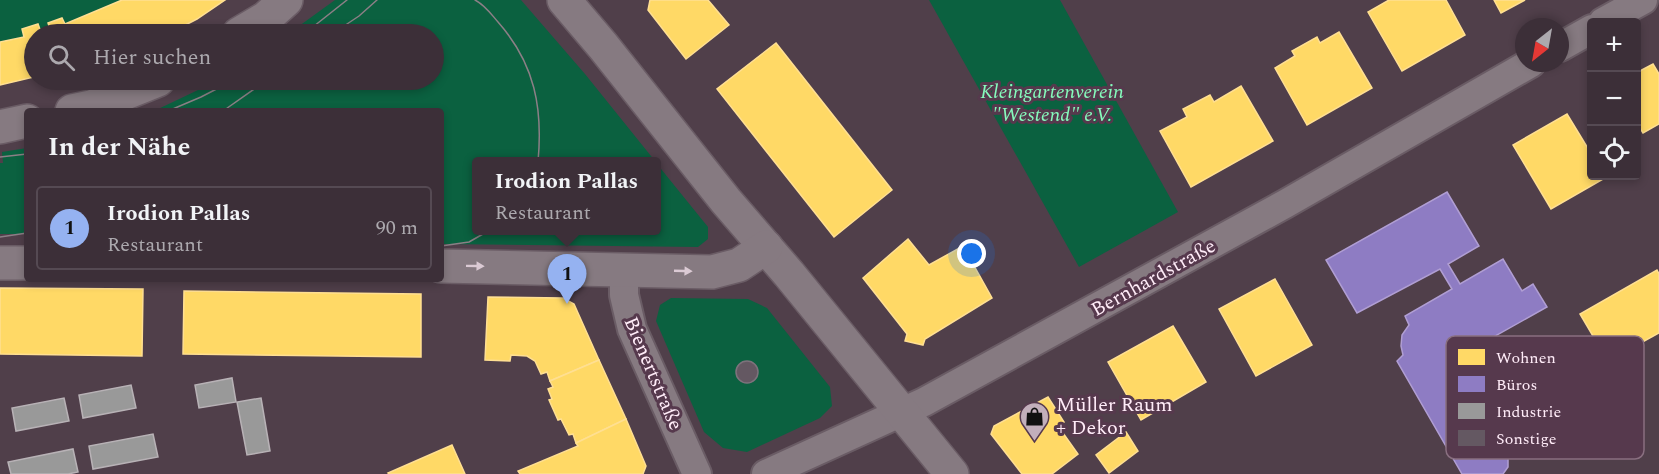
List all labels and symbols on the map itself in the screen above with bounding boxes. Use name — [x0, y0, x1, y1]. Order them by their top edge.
north arrow — [1515, 18, 1569, 72]
park label: Kleingartenverein "Westend" e.V. — [980, 77, 1124, 130]
street label: Bernhardstraße — [1086, 231, 1221, 325]
your location — [957, 239, 986, 268]
pin: 1 — [548, 254, 586, 304]
one-way arrow — [465, 261, 484, 271]
one-way arrow — [673, 266, 692, 275]
street label: Bienertstraße — [616, 312, 690, 435]
legend — [1446, 336, 1644, 459]
text: Wohnen — [1496, 346, 1556, 370]
text: Büros — [1496, 373, 1537, 397]
place label: Müller Raum + Dekor — [1056, 390, 1172, 443]
shop icon: Müller Raum + Dekor — [1019, 400, 1051, 442]
text: Industrie — [1496, 400, 1561, 424]
text: Sonstige — [1496, 427, 1557, 451]

